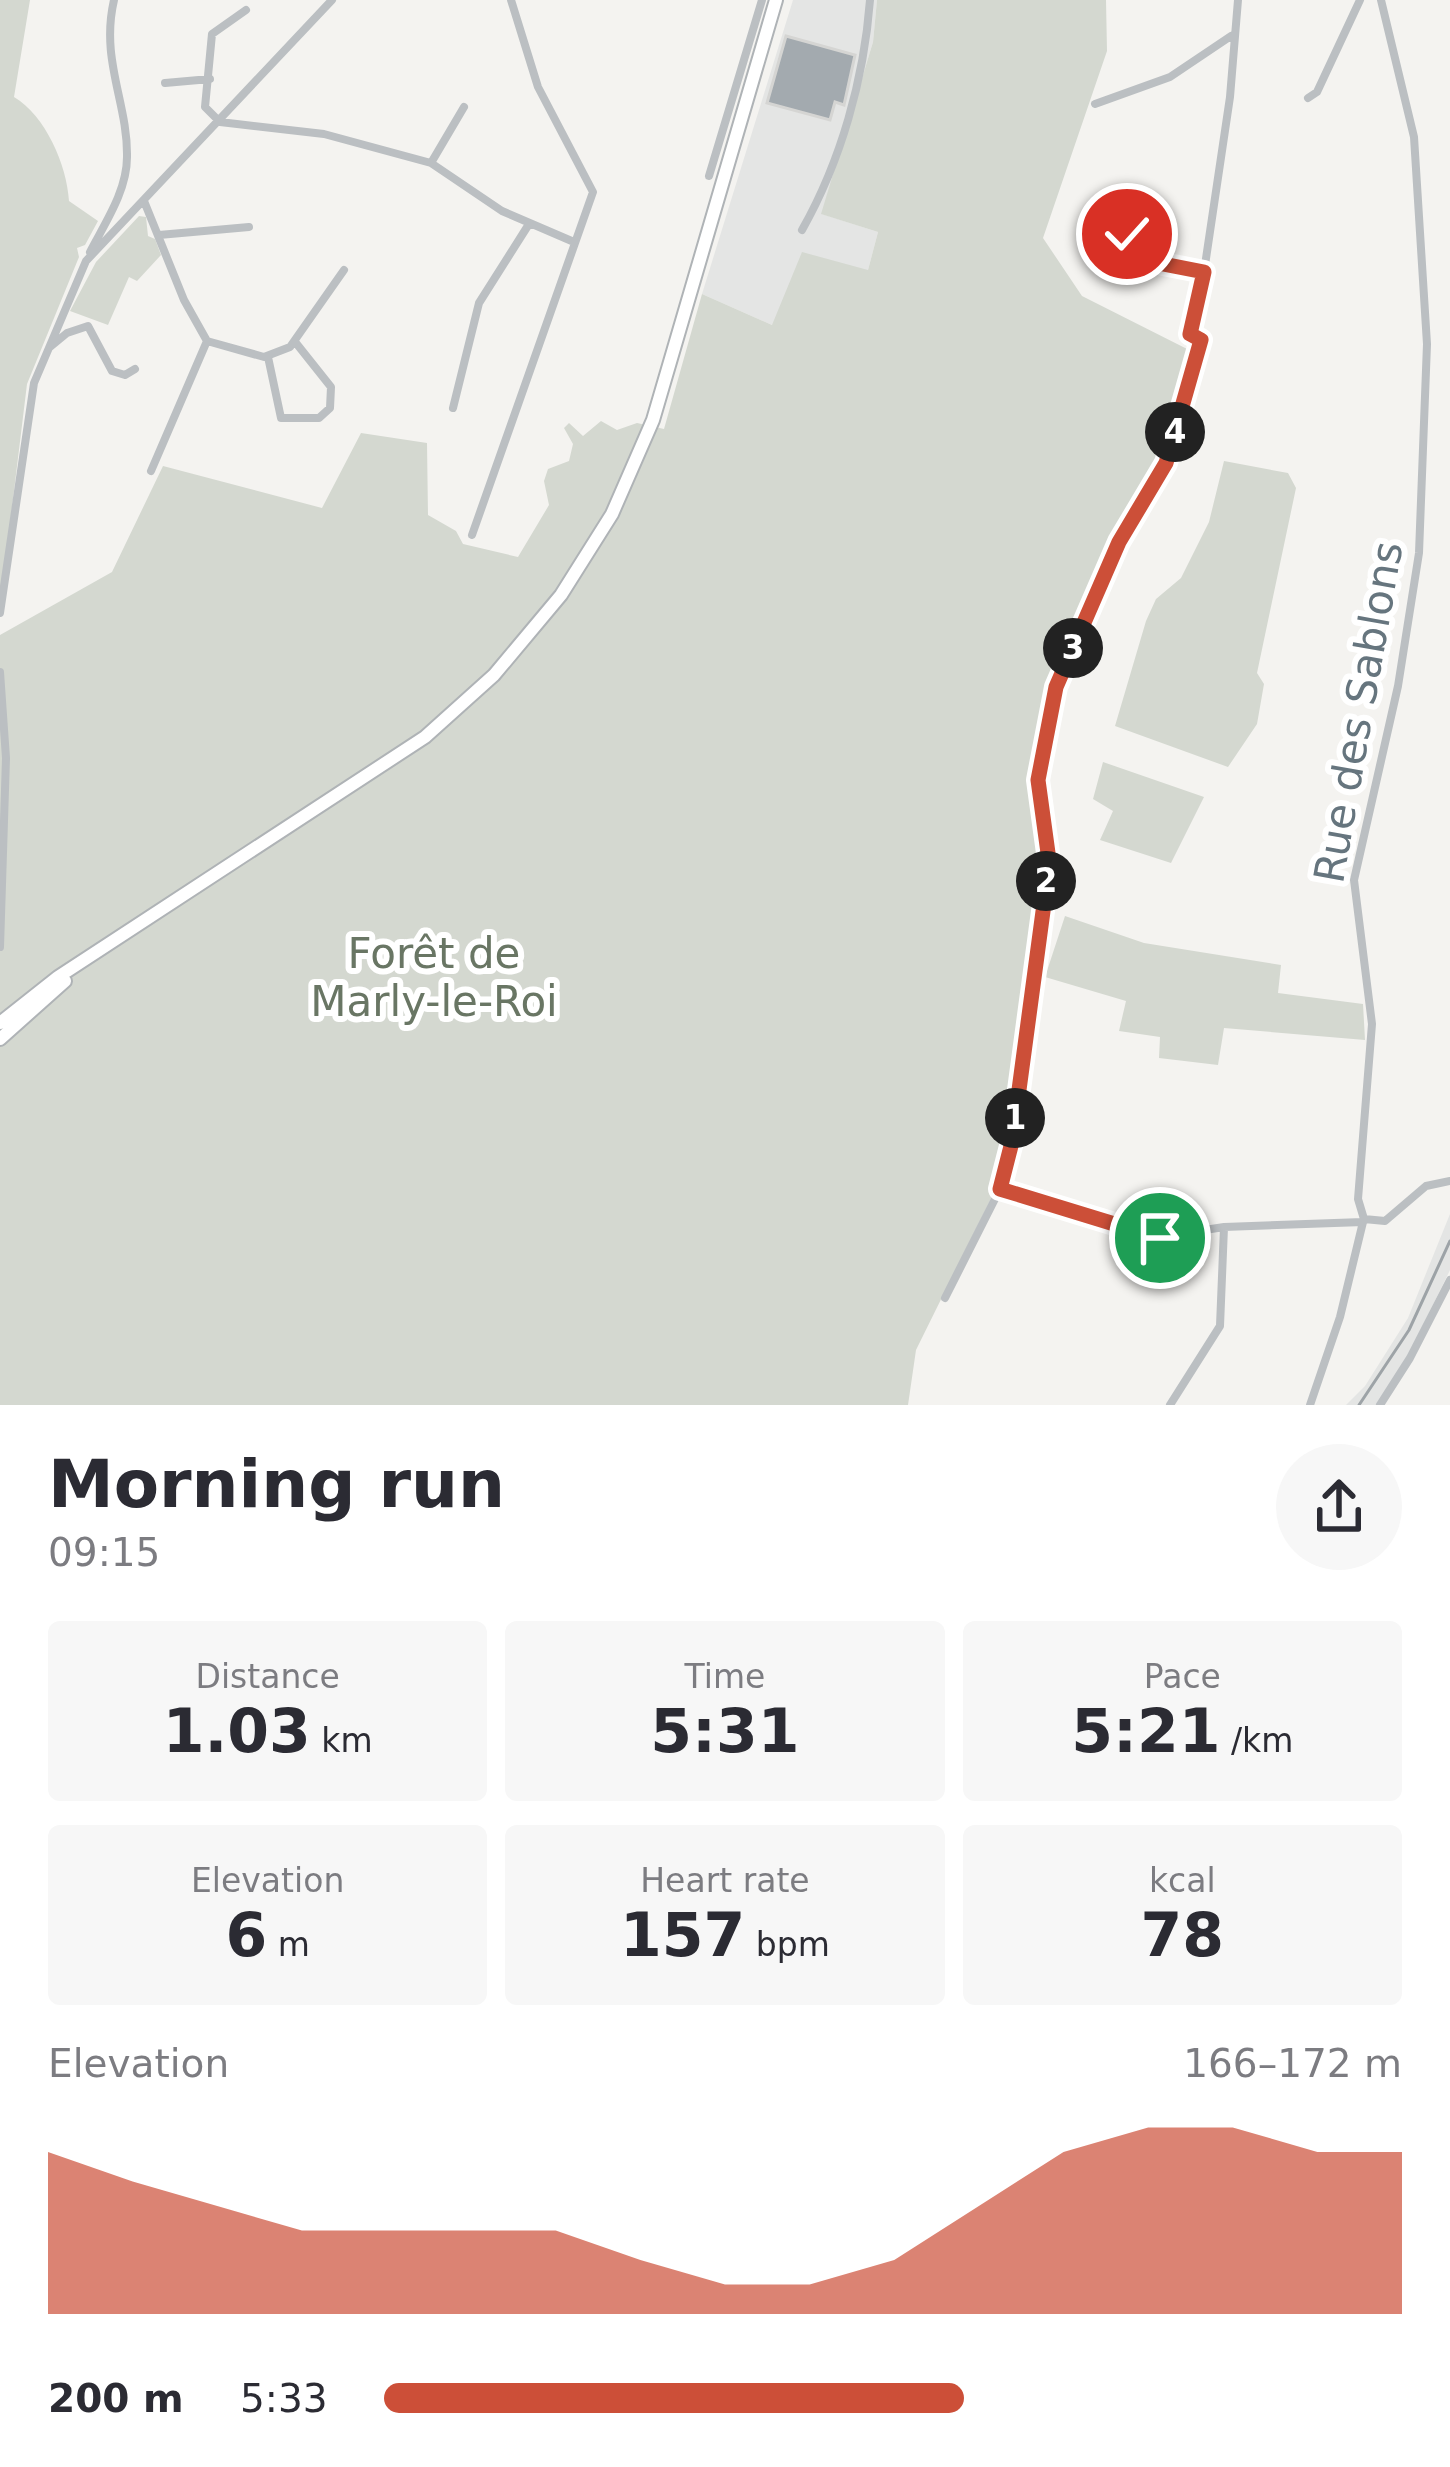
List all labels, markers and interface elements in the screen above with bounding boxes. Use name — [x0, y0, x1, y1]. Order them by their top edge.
pin — [1076, 183, 1178, 285]
icon: check — [1094, 201, 1160, 267]
pin: 4 — [1145, 402, 1205, 462]
text: 4 — [1164, 412, 1186, 451]
street label: Rue des Sablons — [1304, 538, 1413, 887]
pin: 3 — [1043, 618, 1103, 678]
text: 3 — [1062, 628, 1084, 667]
pin: 2 — [1016, 851, 1076, 911]
text: 2 — [1035, 861, 1057, 900]
park label: Forêt de Marly-le-Roi — [310, 929, 558, 1026]
pin: 1 — [985, 1088, 1045, 1148]
text: 1 — [1004, 1098, 1026, 1137]
pin — [1109, 1187, 1211, 1289]
icon: arrive — [1127, 1205, 1193, 1271]
button: share — [1276, 1444, 1402, 1570]
text: Morning run — [48, 1446, 505, 1523]
text: 09:15 — [48, 1530, 160, 1575]
text: Distance — [196, 1657, 340, 1696]
text: Time — [685, 1657, 765, 1696]
text: Pace — [1144, 1657, 1221, 1696]
text: 1.03 — [163, 1696, 311, 1766]
text: 5:31 — [650, 1696, 800, 1766]
text: 5:21 — [1071, 1696, 1221, 1766]
text: km — [311, 1721, 373, 1760]
text: /km — [1221, 1721, 1293, 1760]
text: Elevation — [191, 1861, 344, 1900]
text: Heart rate — [640, 1861, 810, 1900]
text: kcal — [1149, 1861, 1216, 1900]
text: 6 — [225, 1900, 267, 1970]
text: 157 — [620, 1900, 745, 1970]
text: 78 — [1141, 1900, 1224, 1970]
text: m — [267, 1925, 310, 1964]
text: bpm — [745, 1925, 830, 1964]
text: Elevation — [48, 2041, 229, 2086]
text: 166–172 m — [1183, 2041, 1402, 2086]
text: 200 m — [48, 2376, 184, 2421]
text: 5:33 — [240, 2376, 328, 2421]

